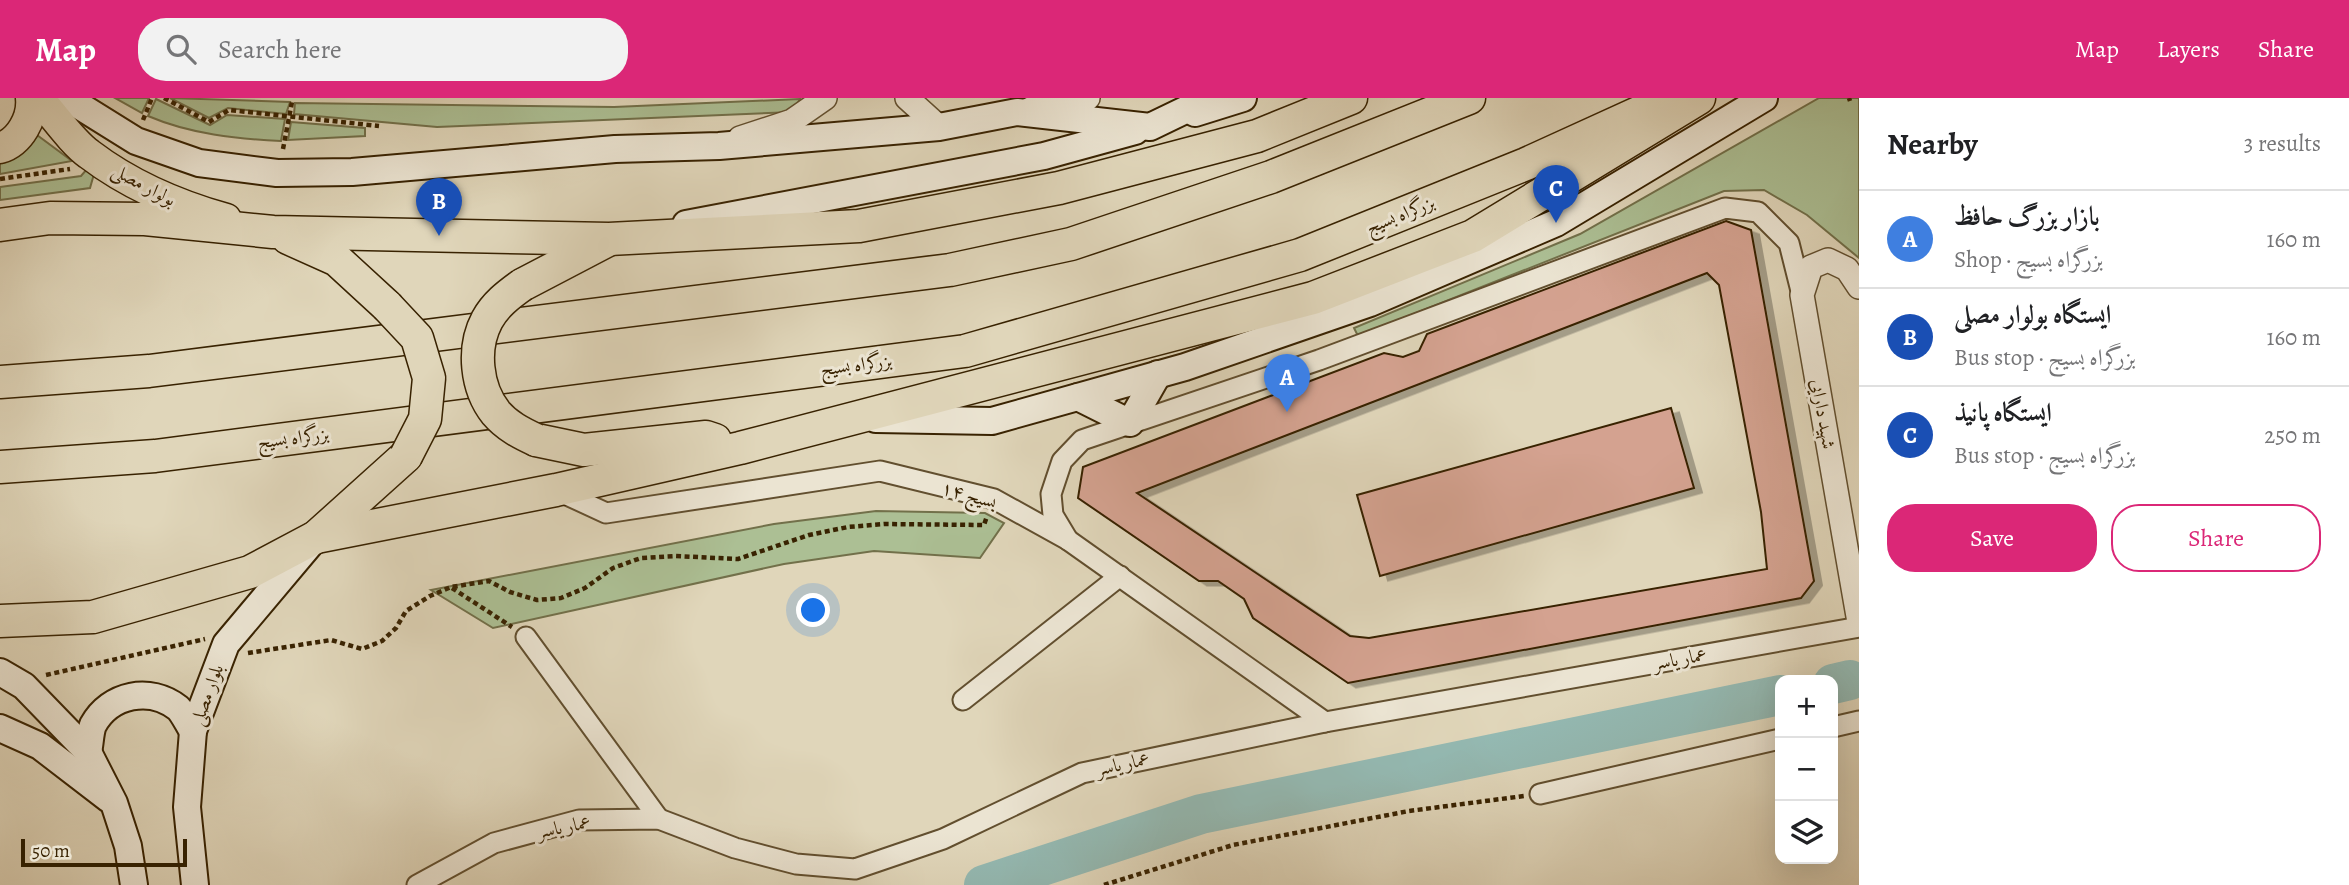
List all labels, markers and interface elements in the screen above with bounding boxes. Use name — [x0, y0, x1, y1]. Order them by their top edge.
search box — [138, 18, 628, 81]
text: Map — [35, 27, 96, 72]
icon: search — [162, 30, 200, 68]
text: Search here — [218, 32, 342, 67]
text: Map — [2075, 33, 2119, 65]
text: Layers — [2157, 33, 2220, 65]
text: Share — [2258, 33, 2314, 65]
text: Nearby — [1887, 124, 1978, 164]
text: 3 results — [2244, 128, 2321, 159]
street label: بولوار مصلی — [107, 157, 181, 214]
pin: C — [1533, 165, 1579, 223]
pin: B — [416, 178, 462, 236]
street label: بزرگراه بسیج — [1362, 189, 1440, 244]
text: بازار بزرگ حافظ — [1954, 199, 2100, 234]
text: A — [1903, 224, 1917, 255]
text: 160 m — [2267, 224, 2321, 255]
text: Shop · بزرگراه بسیج — [1954, 244, 2103, 275]
text: ایستگاه بولوار مصلی — [1954, 297, 2111, 332]
text: B — [1903, 322, 1917, 353]
text: 160 m — [2267, 322, 2321, 353]
text: Bus stop · بزرگراه بسیج — [1954, 342, 2136, 373]
street label: بزرگراه بسیج — [819, 348, 895, 386]
pin: A — [1264, 354, 1310, 412]
street label: شهید دارایی — [1804, 377, 1842, 451]
text: ایستگاه پانیذ — [1954, 395, 2052, 430]
text: C — [1903, 420, 1917, 451]
text: 250 m — [2264, 420, 2321, 451]
street label: بزرگراه بسیج — [256, 421, 332, 459]
text: Bus stop · بزرگراه بسیج — [1954, 440, 2136, 471]
street label: بسیج ۱۴ — [937, 475, 1000, 519]
button: Save — [1887, 504, 2097, 572]
button: Share — [2111, 504, 2321, 572]
your location — [796, 593, 830, 627]
street label: عمار یاسر — [1649, 641, 1709, 677]
street label: بلوار مصلی — [184, 661, 231, 730]
map controls — [1775, 675, 1838, 864]
button: + — [1775, 675, 1838, 738]
button: − — [1775, 738, 1838, 801]
street label: عمار یاسر — [1092, 746, 1152, 783]
button: layers — [1775, 801, 1838, 864]
street label: عمار یاسر — [533, 809, 593, 845]
scale bar — [21, 836, 187, 868]
text: 50 m — [32, 838, 70, 864]

